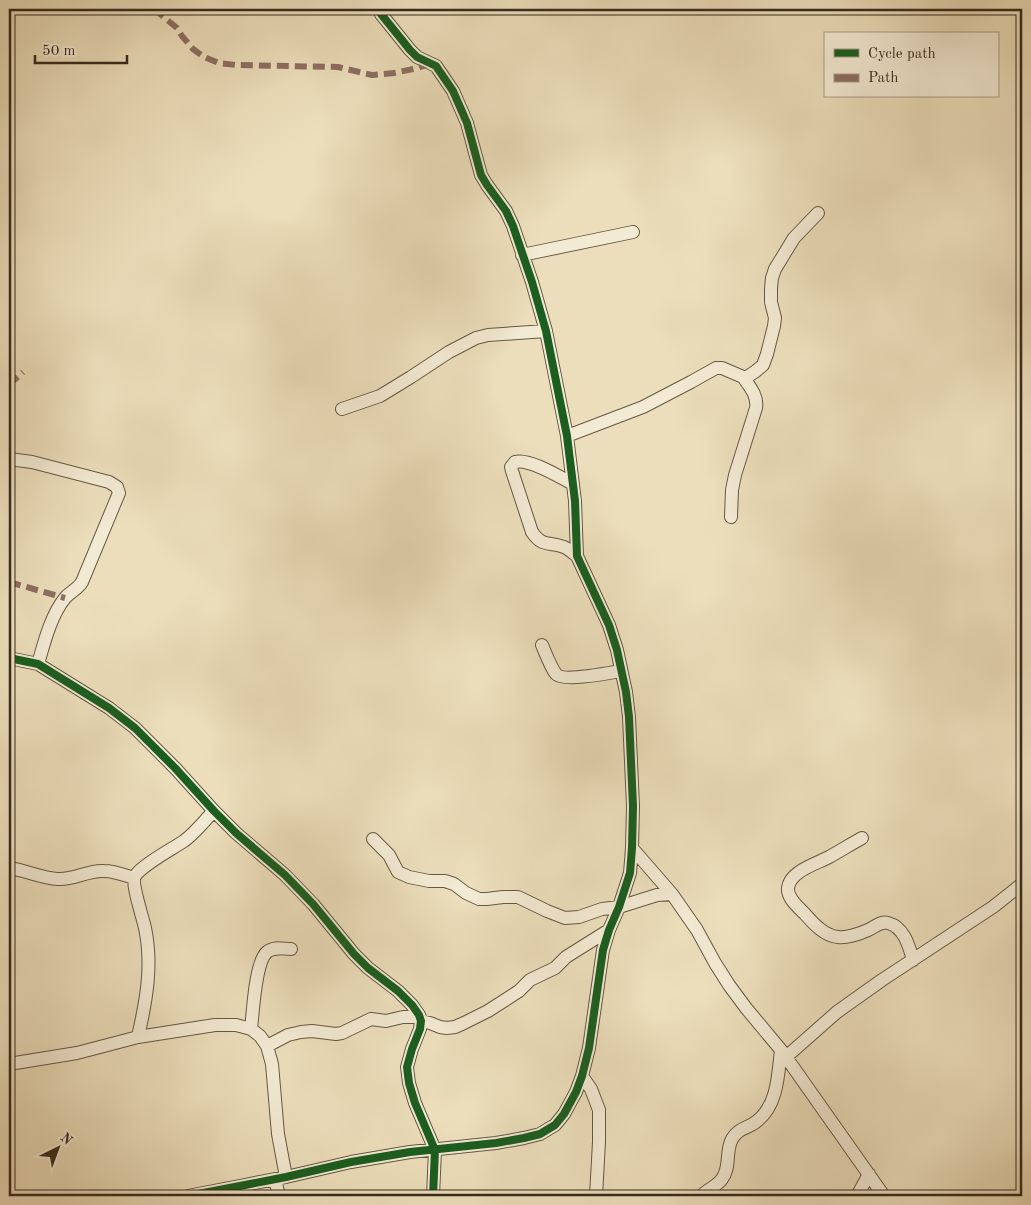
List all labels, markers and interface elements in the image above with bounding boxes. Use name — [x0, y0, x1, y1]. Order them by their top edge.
scale bar — [35, 32, 128, 64]
legend — [824, 32, 998, 98]
text: 50 m — [42, 44, 76, 59]
text: Cycle path — [868, 47, 936, 62]
text: Path — [868, 71, 898, 86]
north arrow — [32, 1122, 82, 1172]
text: N — [57, 1130, 75, 1148]

